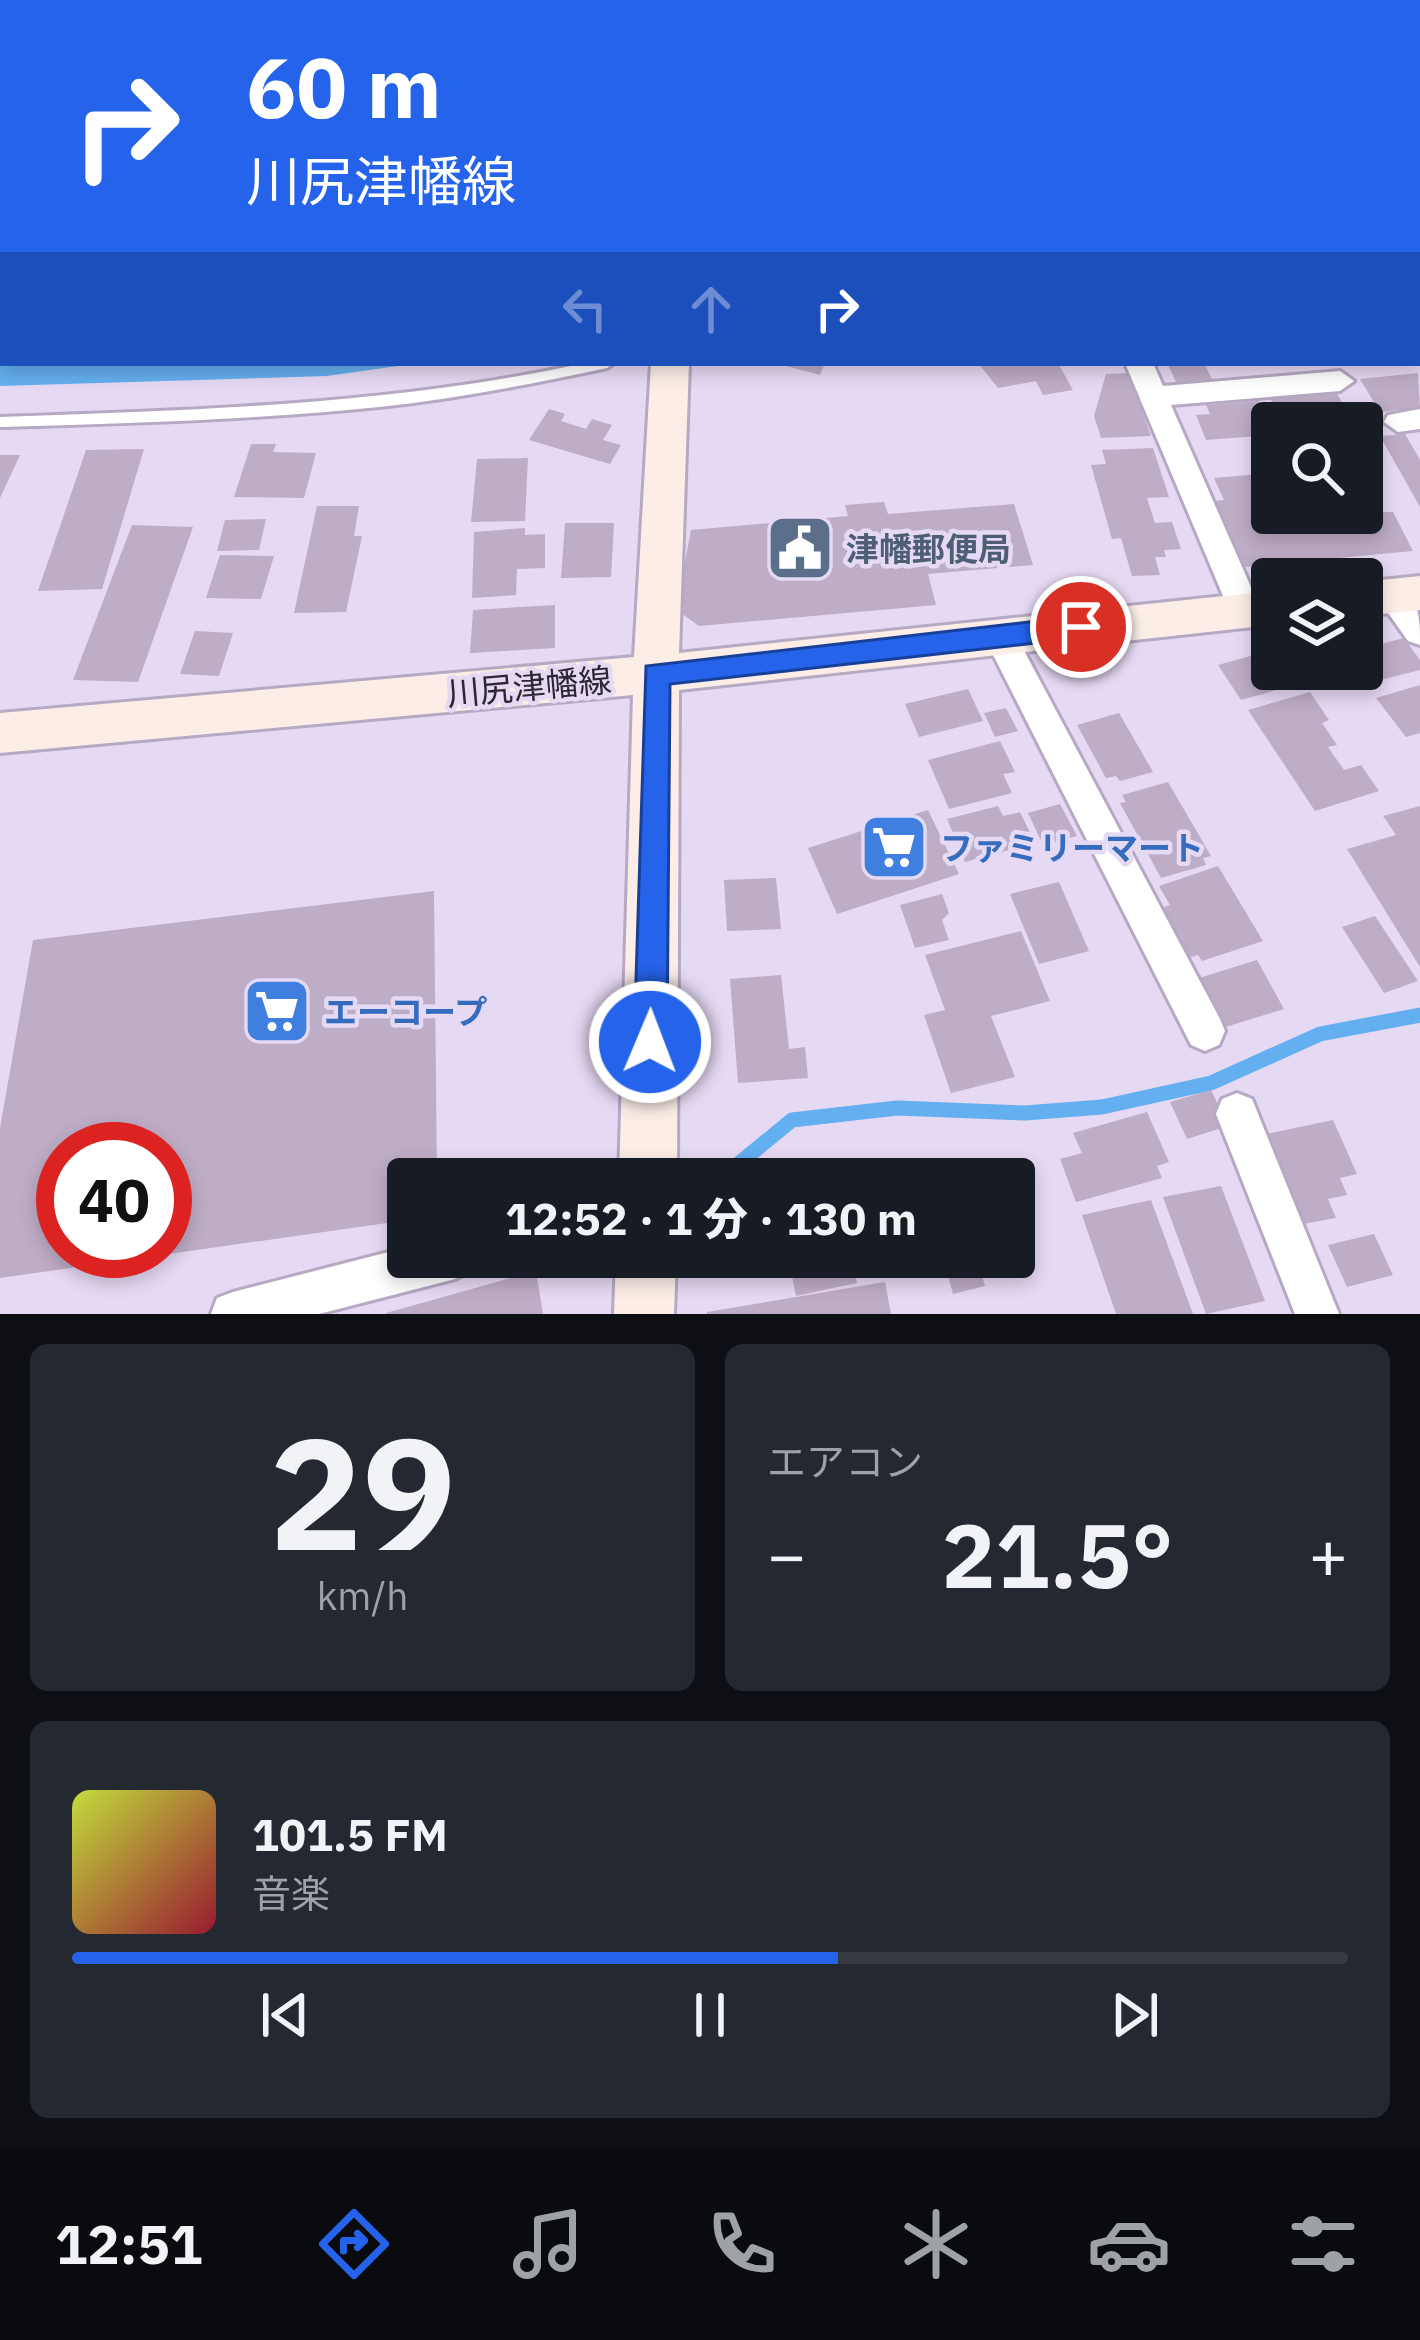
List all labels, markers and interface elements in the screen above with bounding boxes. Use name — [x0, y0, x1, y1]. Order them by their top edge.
text: 60 m — [246, 32, 442, 141]
icon: right — [48, 48, 204, 204]
text: 川尻津幡線 — [246, 146, 516, 216]
icon: left — [552, 276, 618, 342]
icon: ahead — [678, 276, 744, 342]
icon: right — [804, 276, 870, 342]
map controls — [1251, 402, 1383, 690]
button: search — [1251, 402, 1383, 534]
public building icon: 津幡郵便局 — [765, 513, 835, 583]
place label: 津幡郵便局 — [846, 527, 1011, 570]
button: layers — [1251, 558, 1383, 690]
pin — [1030, 576, 1132, 678]
icon: arrive — [1048, 594, 1114, 660]
street label: 川尻津幡線 — [445, 657, 613, 715]
supermarket icon: ファミリーマート — [859, 812, 929, 882]
place label: ファミリーマート — [940, 826, 1204, 869]
supermarket icon: エーコープ — [242, 976, 312, 1046]
position arrow — [587, 979, 713, 1105]
place label: エーコープ — [324, 990, 487, 1033]
speed limit sign: 40 — [36, 1122, 192, 1278]
text: 12:52 · 1 分 · 130 m — [505, 1189, 917, 1247]
text: 29 — [269, 1390, 456, 1593]
text: エアコン — [767, 1436, 923, 1487]
text: 21.5° — [941, 1496, 1174, 1613]
text: − — [767, 1511, 807, 1597]
text: + — [1308, 1511, 1348, 1597]
text: km/h — [317, 1570, 408, 1621]
text: 101.5 FM — [252, 1805, 448, 1863]
text: 音楽 — [252, 1868, 330, 1919]
icon: previous — [252, 1982, 318, 2048]
icon: pause — [677, 1982, 743, 2048]
icon: next — [1102, 1982, 1168, 2048]
icon: directions — [312, 2202, 396, 2286]
icon: music — [506, 2202, 590, 2286]
icon: phone — [700, 2202, 784, 2286]
icon: climate — [894, 2202, 978, 2286]
icon: car — [1087, 2202, 1171, 2286]
icon: filters — [1281, 2202, 1365, 2286]
text: 12:51 — [55, 2209, 202, 2279]

